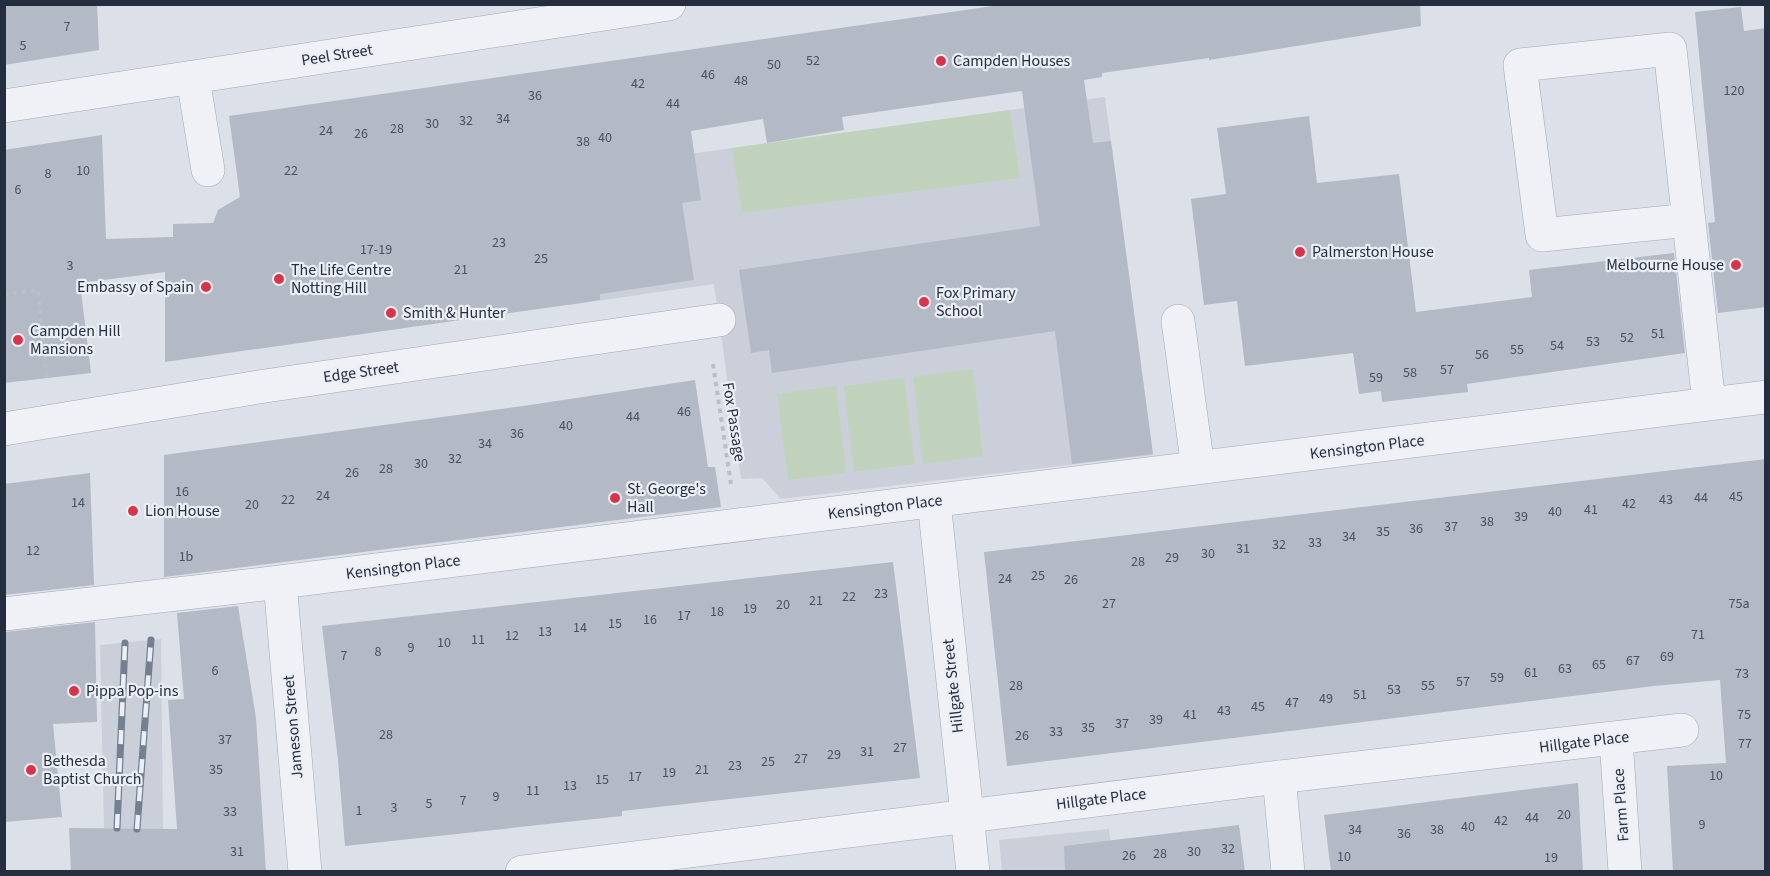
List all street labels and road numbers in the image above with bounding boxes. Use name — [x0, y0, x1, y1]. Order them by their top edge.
street label: Peel Street — [300, 38, 375, 71]
street label: Edge Street — [322, 356, 401, 388]
street label: Fox Passage — [717, 381, 751, 463]
street label: Kensington Place — [1308, 429, 1426, 465]
street label: Kensington Place — [826, 489, 944, 525]
street label: Kensington Place — [344, 549, 462, 585]
street label: Hillgate Street — [937, 637, 969, 734]
street label: Jameson Street — [277, 673, 309, 780]
street label: Hillgate Place — [1538, 726, 1630, 758]
street label: Farm Place — [1607, 767, 1635, 842]
street label: Hillgate Place — [1055, 783, 1147, 815]

